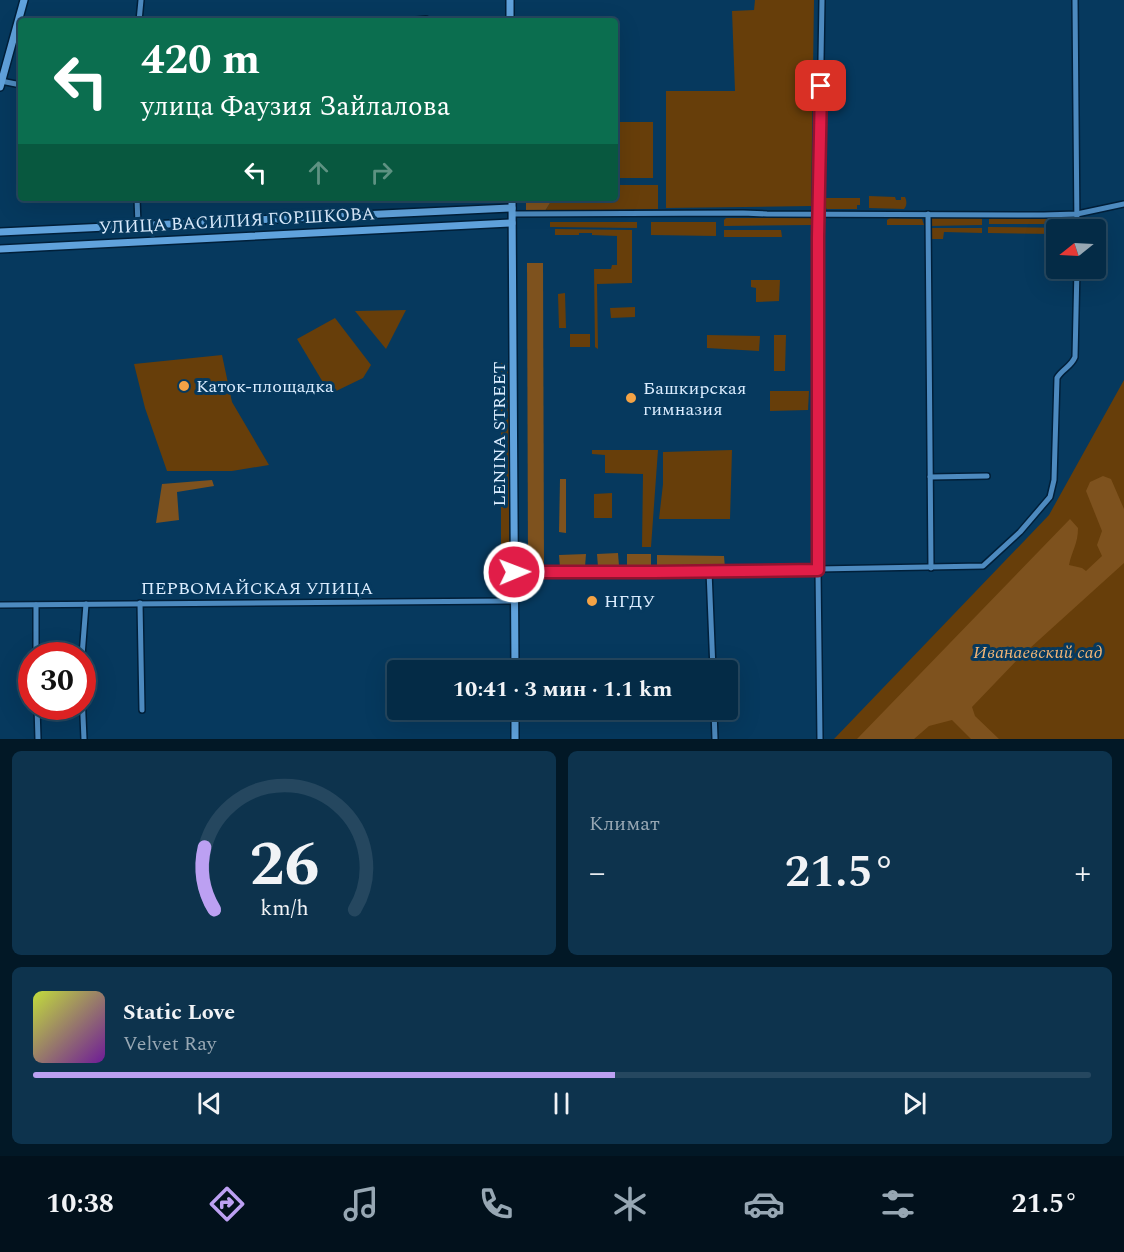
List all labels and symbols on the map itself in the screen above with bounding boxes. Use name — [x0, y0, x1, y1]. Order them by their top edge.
pin — [795, 60, 846, 111]
street label: УЛИЦА ВАСИЛИЯ ГОРШКОВА — [98, 200, 376, 242]
north arrow — [1046, 219, 1106, 279]
street label: LENINA STREET — [486, 361, 513, 507]
place label: Каток-площадка — [196, 373, 334, 400]
place label: Башкирская гимназия — [643, 375, 746, 423]
marker: Каток-площадка — [177, 379, 191, 393]
marker: Башкирская гимназия — [624, 391, 638, 405]
position arrow — [482, 540, 546, 604]
street label: ПЕРВОМАЙСКАЯ УЛИЦА — [141, 575, 373, 602]
place label: НГДУ — [604, 588, 655, 615]
marker: НГДУ — [585, 594, 599, 608]
park label: Иванаевский сад — [973, 639, 1103, 666]
speed limit sign: 30 — [18, 642, 96, 720]

